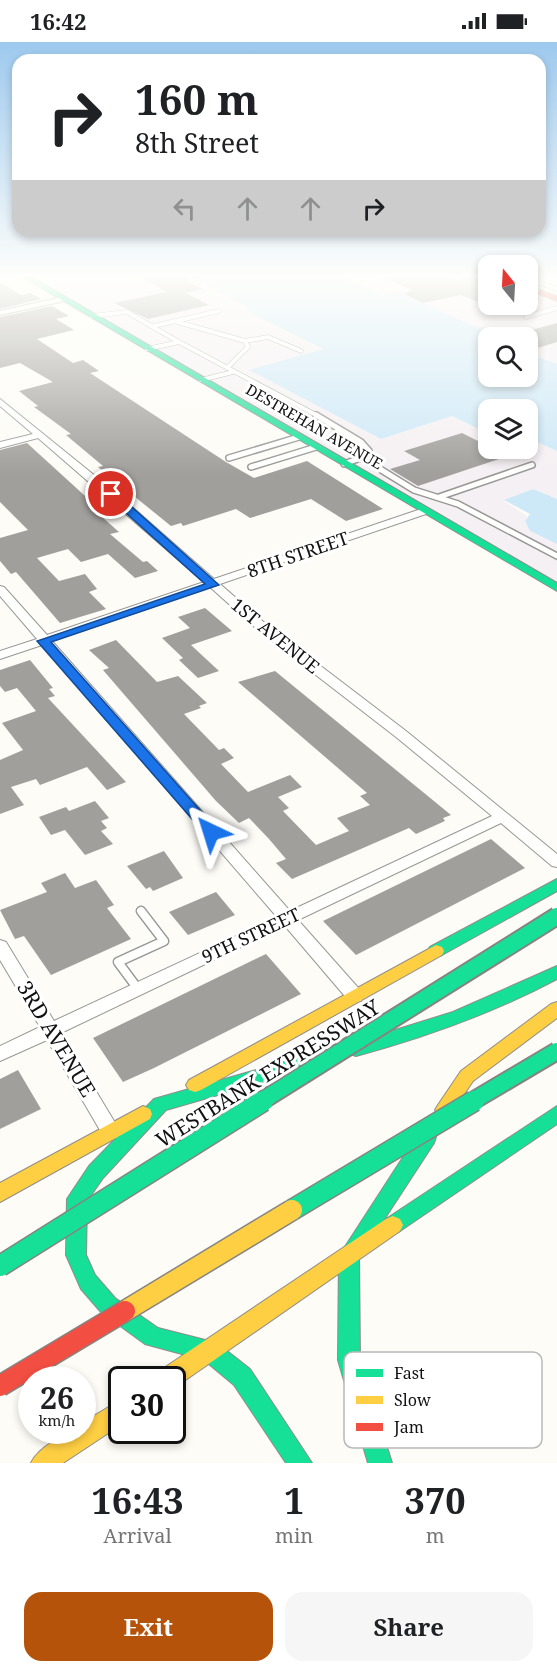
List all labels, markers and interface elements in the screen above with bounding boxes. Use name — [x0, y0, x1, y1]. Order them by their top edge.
text: 16:42 — [30, 6, 86, 36]
text: 160 m — [135, 70, 259, 127]
icon: right — [36, 78, 114, 156]
text: 8th Street — [135, 124, 259, 161]
icon: left — [168, 192, 201, 225]
icon: ahead — [231, 192, 264, 225]
icon: ahead — [294, 192, 327, 225]
icon: right — [357, 192, 390, 225]
north arrow — [478, 255, 538, 315]
map controls — [478, 255, 538, 459]
button: search — [478, 327, 538, 387]
street label: DESTREHAN AVENUE — [243, 379, 386, 473]
button: layers — [478, 399, 538, 459]
pin — [85, 468, 136, 519]
icon: arrive — [94, 477, 127, 510]
street label: 8TH STREET — [244, 525, 352, 583]
street label: 1ST AVENUE — [226, 592, 325, 678]
position arrow — [179, 800, 243, 864]
street label: 9TH STREET — [198, 902, 304, 968]
street label: 3RD AVENUE — [11, 975, 103, 1102]
street label: WESTBANK EXPRESSWAY — [150, 992, 386, 1154]
legend — [344, 1352, 542, 1448]
text: Fast — [394, 1362, 425, 1384]
speed limit sign: 30 — [108, 1366, 186, 1444]
text: 26 — [40, 1377, 74, 1418]
text: Slow — [394, 1389, 431, 1411]
text: km/h — [39, 1410, 75, 1430]
text: Jam — [393, 1416, 424, 1438]
text: 16:43 — [91, 1476, 184, 1525]
text: 1 — [284, 1476, 304, 1525]
text: 370 — [405, 1476, 466, 1525]
text: Arrival — [103, 1522, 172, 1549]
text: min — [275, 1522, 313, 1549]
text: m — [426, 1522, 445, 1549]
button: Exit — [24, 1592, 273, 1661]
button: Share — [285, 1592, 533, 1661]

